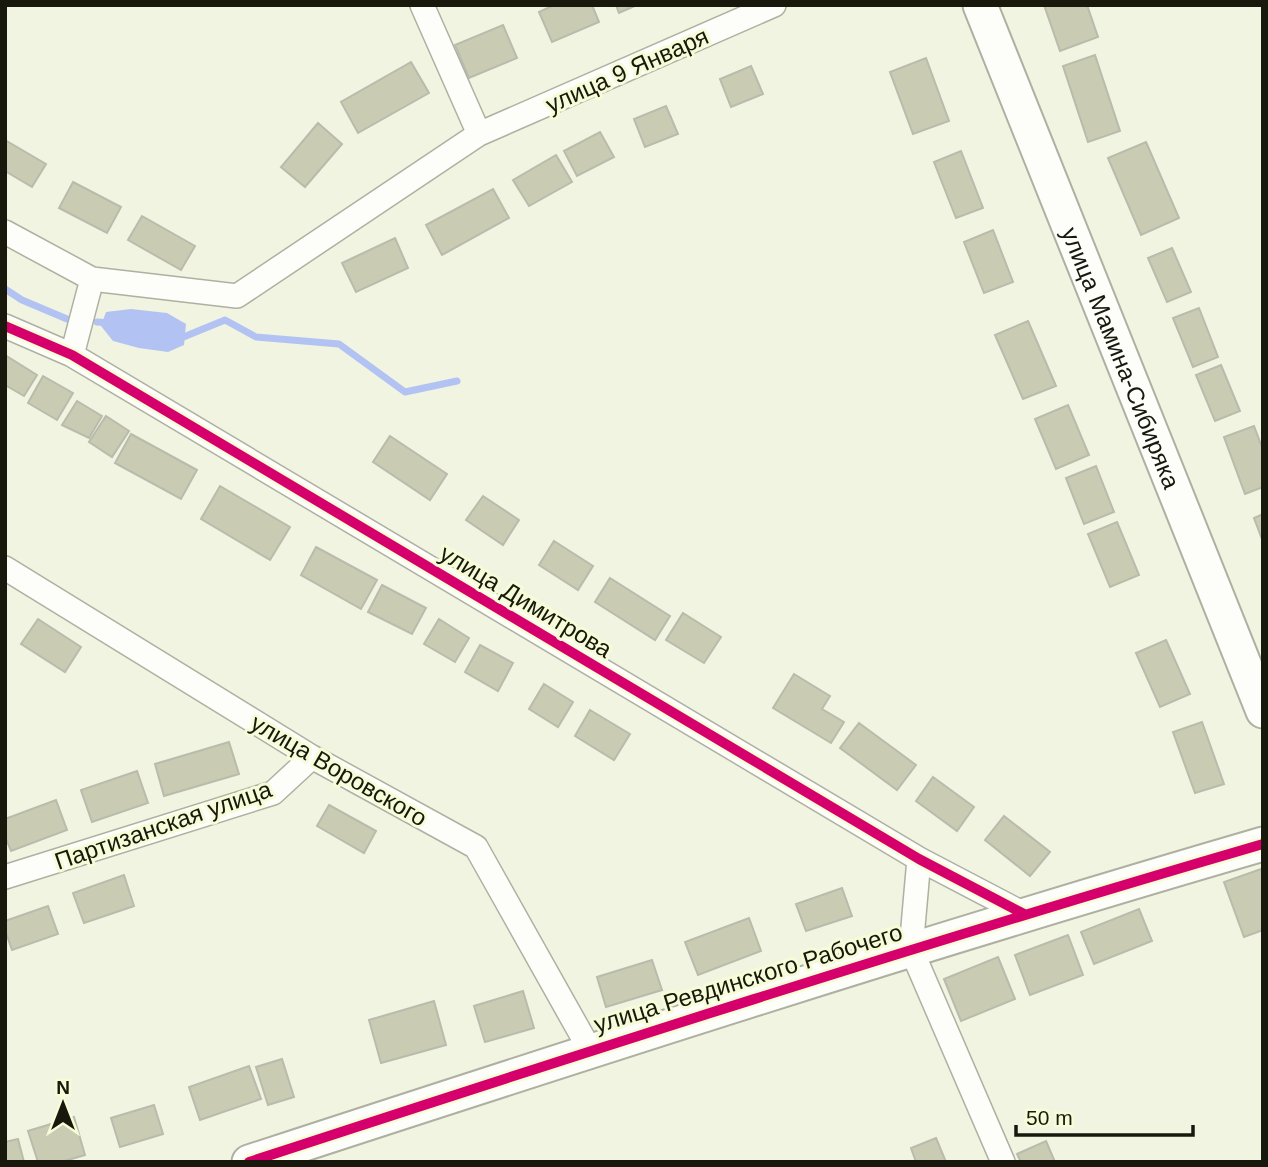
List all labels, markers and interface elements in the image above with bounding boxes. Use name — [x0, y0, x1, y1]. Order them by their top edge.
street label: улица 9 Января — [542, 22, 712, 118]
street label: улица Мамина-Сибиряка — [1057, 223, 1186, 493]
street label: улица Димитрова — [435, 539, 617, 663]
street label: улица Воровского — [246, 709, 432, 831]
street label: Партизанская улица — [51, 775, 276, 875]
street label: улица Ревдинского Рабочего — [591, 918, 905, 1038]
north arrow — [28, 1069, 98, 1139]
text: N — [56, 1077, 70, 1098]
scale bar — [1016, 1094, 1193, 1138]
text: 50 m — [1026, 1106, 1073, 1129]

